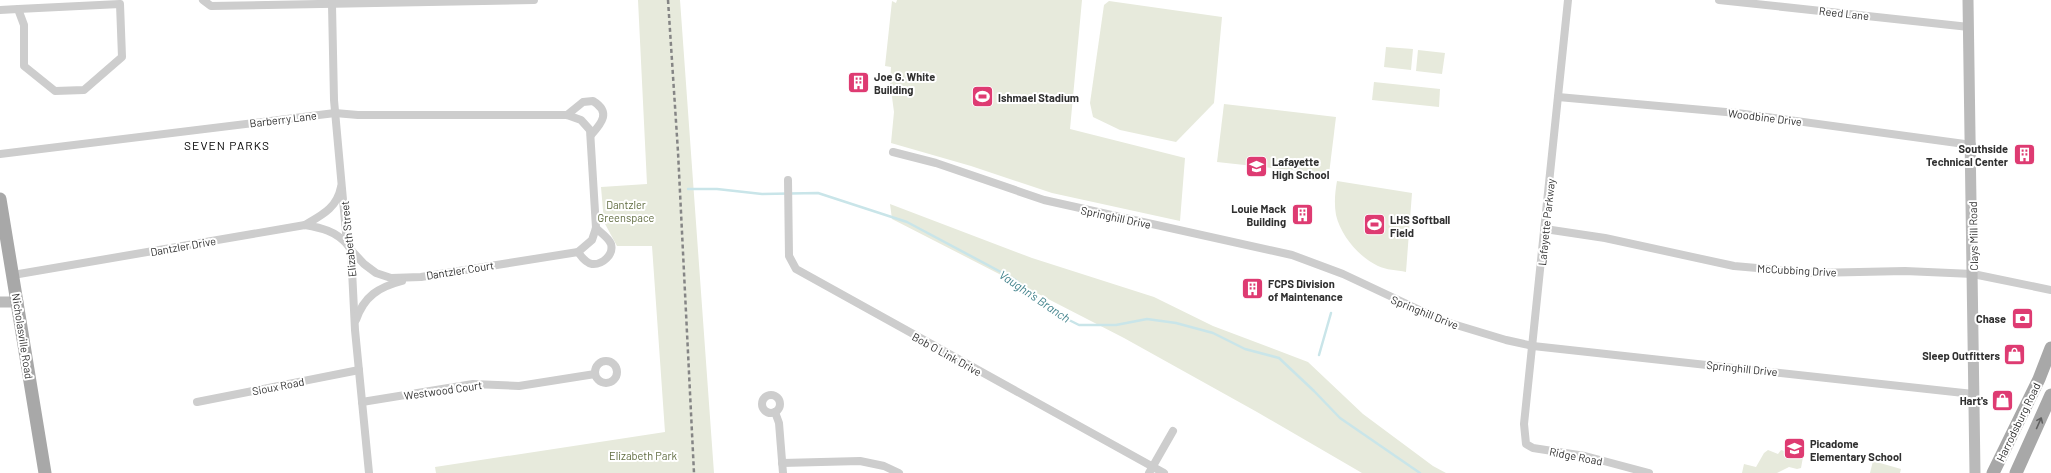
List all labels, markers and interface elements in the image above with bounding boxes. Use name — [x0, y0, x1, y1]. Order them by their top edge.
street label: Reed Lane — [1818, 4, 1870, 22]
building icon: Joe G. White Building — [846, 69, 872, 95]
place label: Joe G. White Building — [874, 70, 935, 96]
sports icon: Ishmael Stadium — [970, 84, 996, 110]
place label: Ishmael Stadium — [998, 91, 1079, 104]
street label: Woodbine Drive — [1727, 106, 1803, 128]
street label: Barberry Lane — [249, 108, 317, 130]
district label: SEVEN PARKS — [184, 138, 270, 152]
building icon: Southside Technical Center — [2011, 141, 2037, 167]
place label: Southside Technical Center — [1926, 142, 2009, 168]
school or university icon: Lafayette High School — [1243, 154, 1269, 180]
place label: Lafayette High School — [1272, 155, 1330, 181]
street label: Lafayette Parkway — [1535, 178, 1557, 266]
park label: Dantzler Greenspace — [598, 198, 655, 224]
street label: Elizabeth Street — [338, 200, 358, 278]
building icon: Louie Mack Building — [1289, 201, 1315, 227]
street label: Clays Mill Road — [1966, 201, 1980, 271]
place label: Louie Mack Building — [1231, 202, 1286, 228]
street label: Springhill Drive — [1080, 203, 1153, 231]
sports icon: LHS Softball Field — [1362, 212, 1388, 238]
place label: LHS Softball Field — [1390, 213, 1451, 239]
street label: Dantzler Drive — [149, 234, 217, 258]
street label: Dantzler Court — [425, 258, 495, 282]
street label: McCubbing Drive — [1757, 261, 1837, 279]
water label: Vaughn's Branch — [997, 267, 1073, 325]
building icon: FCPS Division of Maintenance — [1239, 276, 1265, 302]
place label: FCPS Division of Maintenance — [1268, 277, 1343, 303]
street label: Nicholasville Road — [10, 292, 36, 380]
street label: Springhill Drive — [1389, 293, 1461, 331]
bank icon: Chase — [2009, 305, 2035, 331]
place label: Chase — [1976, 312, 2006, 325]
street label: Bob O Link Drive — [910, 330, 984, 378]
shop icon: Sleep Outfitters — [2002, 342, 2028, 368]
place label: Sleep Outfitters — [1922, 349, 2000, 362]
street label: Springhill Drive — [1706, 358, 1778, 378]
street label: Sioux Road — [251, 375, 305, 397]
street label: Westwood Court — [403, 378, 483, 402]
street label: Harrodsburg Road — [1993, 380, 2043, 464]
shop icon: Hart's — [1990, 387, 2016, 413]
place label: Hart's — [1960, 394, 1988, 407]
one-way arrow — [2036, 417, 2043, 429]
school or university icon: Picadome Elementary School — [1782, 436, 1808, 462]
place label: Picadome Elementary School — [1810, 437, 1902, 463]
street label: Ridge Road — [1548, 444, 1604, 468]
park label: Elizabeth Park — [609, 449, 677, 462]

